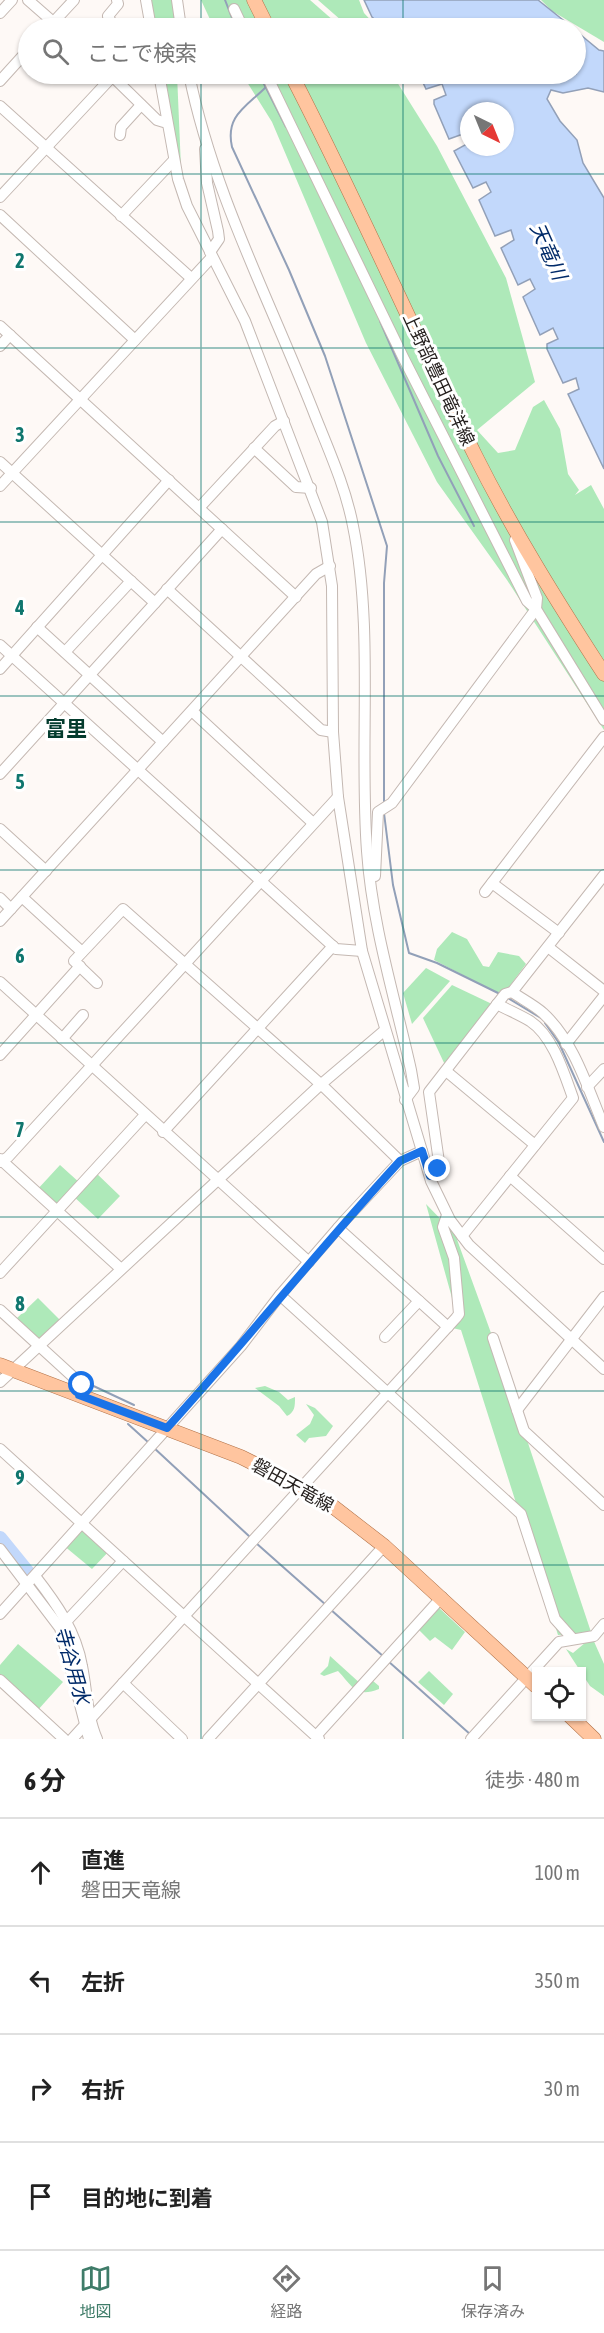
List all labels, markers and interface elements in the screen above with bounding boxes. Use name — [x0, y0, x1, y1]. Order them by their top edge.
search box — [18, 18, 586, 84]
icon: search — [39, 35, 72, 68]
text: ここで検索 — [87, 40, 197, 66]
north arrow — [460, 102, 514, 156]
water label: 天竜川 — [526, 219, 573, 285]
text: 2 — [15, 249, 25, 272]
street label: 上野部豊田竜洋線 — [399, 309, 479, 449]
text: 3 — [15, 423, 25, 446]
text: 4 — [14, 596, 25, 619]
district label: 富里 — [45, 716, 87, 740]
text: 5 — [15, 770, 25, 793]
text: 6 — [15, 944, 25, 967]
text: 7 — [15, 1118, 25, 1141]
route end — [424, 1155, 450, 1181]
text: 8 — [15, 1292, 25, 1315]
route start — [68, 1371, 94, 1397]
street label: 磐田天竜線 — [249, 1454, 337, 1516]
text: 9 — [15, 1466, 25, 1489]
water label: 寺谷用水 — [51, 1623, 96, 1709]
map controls — [532, 1667, 586, 1721]
button: locate — [532, 1667, 586, 1721]
text: 6 分 — [24, 1766, 66, 1796]
text: 徒歩 · 480 m — [485, 1768, 580, 1791]
text: 直進 — [81, 1847, 125, 1873]
icon: ahead — [24, 1856, 57, 1889]
text: 100 m — [535, 1861, 580, 1884]
text: 磐田天竜線 — [81, 1878, 181, 1901]
icon: left — [24, 1964, 57, 1997]
text: 左折 — [81, 1969, 125, 1995]
text: 350 m — [535, 1969, 580, 1992]
icon: right — [24, 2072, 57, 2105]
text: 右折 — [81, 2077, 125, 2103]
text: 30 m — [544, 2077, 580, 2100]
icon: arrive — [24, 2180, 57, 2213]
text: 目的地に到着 — [81, 2185, 213, 2211]
tab: 地図 — [79, 2262, 112, 2322]
tab: 経路 — [270, 2262, 303, 2322]
tab: 保存済み — [461, 2262, 525, 2322]

